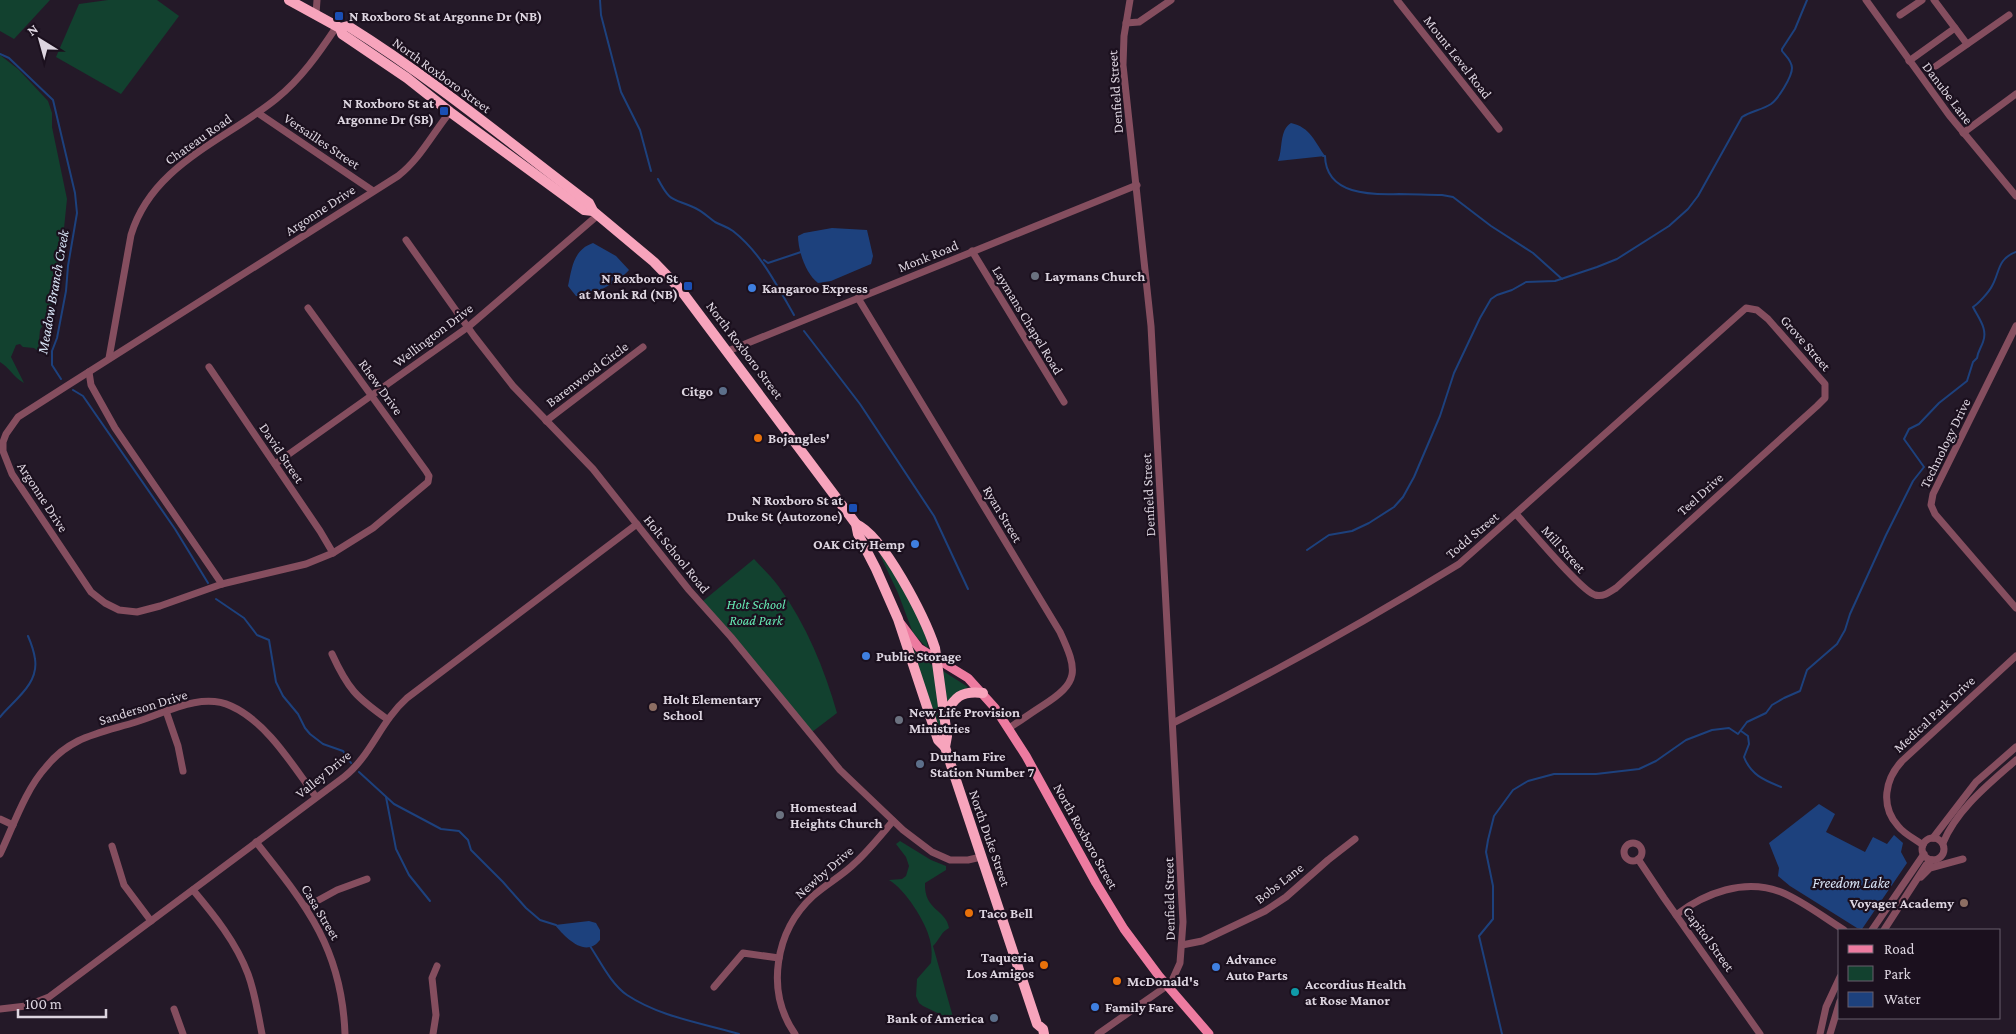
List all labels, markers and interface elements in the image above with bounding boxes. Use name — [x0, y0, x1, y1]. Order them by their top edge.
place label: N Roxboro St at Argonne Dr (NB) — [349, 8, 542, 25]
marker: N Roxboro St at Argonne Dr (NB) — [333, 10, 345, 22]
street label: Mount Level Road — [1421, 12, 1496, 102]
north arrow — [15, 15, 65, 65]
text: N — [24, 20, 41, 39]
street label: North Roxboro Street — [390, 34, 495, 116]
street label: Denfield Street — [1104, 50, 1126, 134]
street label: Danube Lane — [1919, 59, 1977, 127]
place label: N Roxboro St at Argonne Dr (SB) — [336, 95, 435, 128]
marker: N Roxboro St at Argonne Dr (SB) — [438, 105, 450, 117]
street label: Chateau Road — [162, 110, 235, 168]
street label: Versailles Street — [281, 110, 363, 173]
street label: Argonne Drive — [282, 181, 358, 239]
water label: Meadow Branch Creek — [34, 227, 72, 356]
street label: Monk Road — [895, 236, 961, 275]
street label: Laymans Chapel Road — [989, 263, 1067, 378]
place label: Laymans Church — [1045, 268, 1145, 284]
place label: N Roxboro St at Monk Rd (NB) — [579, 270, 679, 303]
marker: Laymans Church — [1029, 270, 1041, 282]
marker: N Roxboro St at Monk Rd (NB) — [682, 280, 694, 292]
place label: Kangaroo Express — [762, 280, 868, 296]
marker: Kangaroo Express — [746, 282, 758, 294]
street label: North Roxboro Street — [703, 298, 787, 402]
street label: Wellington Drive — [390, 300, 476, 370]
street label: Grove Street — [1778, 312, 1835, 374]
street label: Barenwood Circle — [543, 338, 631, 410]
street label: Rhew Drive — [355, 356, 407, 418]
place label: Citgo — [681, 383, 713, 399]
marker: Citgo — [717, 385, 729, 397]
street label: Technology Drive — [1916, 396, 1974, 490]
street label: David Street — [256, 420, 308, 486]
place label: Bojangles' — [768, 430, 830, 447]
marker: Bojangles' — [752, 432, 764, 444]
street label: Denfield Street — [1138, 453, 1158, 537]
street label: Argonne Drive — [14, 459, 72, 535]
street label: Teel Drive — [1674, 469, 1726, 519]
street label: Ryan Street — [980, 483, 1026, 546]
place label: N Roxboro St at Duke St (Autozone) — [727, 492, 844, 525]
marker: N Roxboro St at Duke St (Autozone) — [847, 502, 859, 514]
street label: Todd Street — [1442, 508, 1502, 562]
street label: Holt School Road — [641, 512, 714, 597]
street label: Mill Street — [1539, 522, 1590, 576]
place label: OAK City Hemp — [813, 536, 905, 552]
marker: OAK City Hemp — [909, 538, 921, 550]
park label: Holt School Road Park — [727, 596, 786, 628]
place label: Public Storage — [876, 648, 962, 664]
marker: Public Storage — [860, 650, 872, 662]
street label: Medical Park Drive — [1890, 672, 1978, 756]
street label: Sanderson Drive — [97, 686, 189, 728]
place label: Holt Elementary School — [663, 691, 761, 723]
marker: Holt Elementary School — [647, 701, 659, 713]
place label: New Life Provision Ministries — [909, 704, 1020, 736]
marker: New Life Provision Ministries — [893, 714, 905, 726]
street label: Valley Drive — [292, 747, 354, 801]
place label: Durham Fire Station Number 7 — [930, 748, 1035, 780]
marker: Durham Fire Station Number 7 — [914, 758, 926, 770]
street label: North Roxboro Street — [1050, 781, 1122, 892]
street label: North Duke Street — [966, 788, 1014, 889]
place label: Homestead Heights Church — [790, 799, 883, 831]
marker: Homestead Heights Church — [774, 809, 786, 821]
street label: Newby Drive — [792, 842, 856, 902]
street label: Denfield Street — [1160, 857, 1178, 941]
street label: Bobs Lane — [1252, 859, 1306, 907]
water label: Freedom Lake — [1812, 875, 1890, 891]
street label: Casa Street — [298, 881, 344, 943]
place label: Voyager Academy — [1849, 895, 1954, 911]
marker: Voyager Academy — [1958, 897, 1970, 909]
street label: Capitol Street — [1680, 903, 1738, 975]
place label: Taco Bell — [979, 905, 1033, 921]
marker: Taco Bell — [963, 907, 975, 919]
legend — [1838, 929, 2001, 1019]
text: Road — [1884, 941, 1915, 957]
place label: Taqueria Los Amigos — [967, 949, 1034, 981]
place label: Advance Auto Parts — [1225, 951, 1288, 983]
marker: Taqueria Los Amigos — [1038, 959, 1050, 971]
marker: Advance Auto Parts — [1210, 961, 1222, 973]
text: Park — [1884, 966, 1911, 982]
place label: McDonald's — [1127, 973, 1199, 989]
marker: McDonald's — [1111, 975, 1123, 987]
place label: Accordius Health at Rose Manor — [1304, 976, 1406, 1008]
scale bar — [18, 986, 105, 1018]
marker: Accordius Health at Rose Manor — [1289, 986, 1301, 998]
text: Water — [1884, 991, 1921, 1007]
text: 100 m — [25, 996, 62, 1012]
place label: Family Fare — [1105, 999, 1174, 1015]
marker: Family Fare — [1089, 1001, 1101, 1013]
place label: Bank of America — [887, 1010, 984, 1026]
marker: Bank of America — [988, 1012, 1000, 1024]

